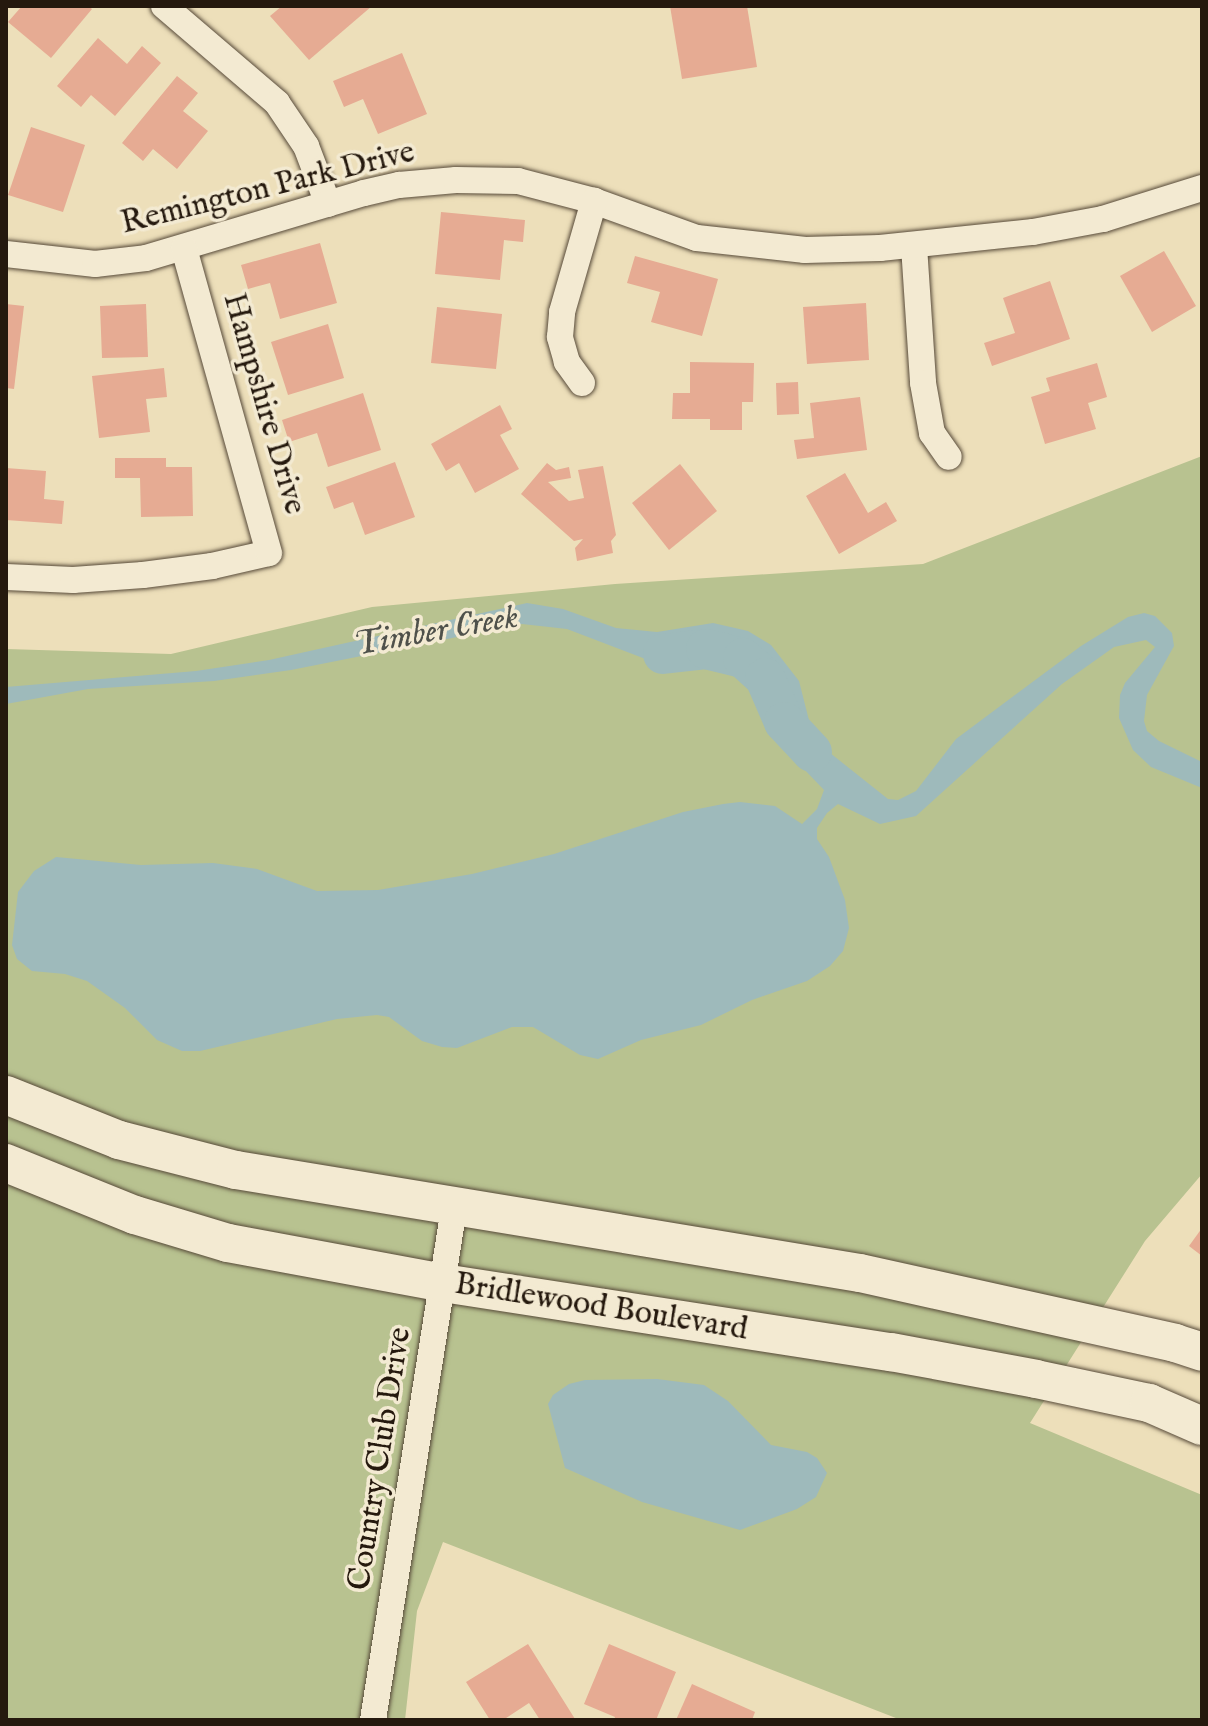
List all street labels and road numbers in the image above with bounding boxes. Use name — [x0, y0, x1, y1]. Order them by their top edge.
street label: Remington Park Drive — [117, 134, 419, 244]
street label: Hampshire Drive — [213, 289, 313, 519]
street label: Bridlewood Boulevard — [452, 1266, 750, 1350]
street label: Country Club Drive — [341, 1325, 421, 1593]

